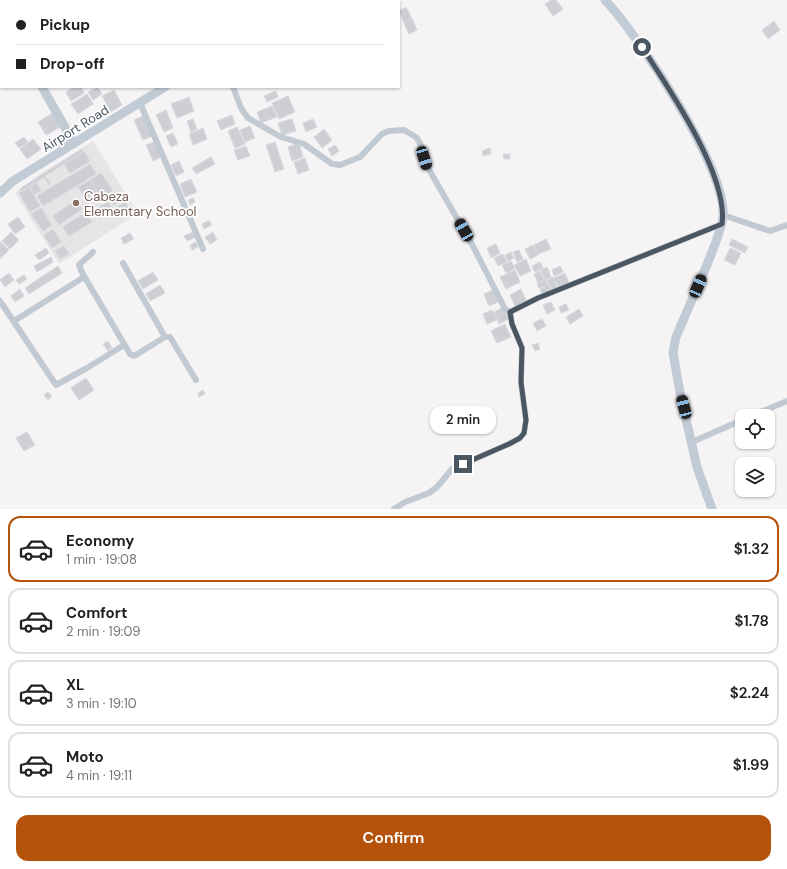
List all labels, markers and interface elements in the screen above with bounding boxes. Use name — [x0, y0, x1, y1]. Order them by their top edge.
text: Pickup — [40, 15, 90, 35]
route start — [633, 38, 651, 56]
text: Drop-off — [40, 54, 105, 74]
street label: Airport Road — [39, 101, 112, 156]
car — [415, 145, 433, 171]
place label: Cabeza Elementary School — [84, 188, 197, 220]
marker: Cabeza Elementary School — [71, 198, 81, 208]
car — [453, 217, 475, 243]
car — [688, 273, 708, 299]
car — [675, 394, 693, 420]
callout: 2 min — [430, 406, 496, 434]
map controls — [735, 409, 775, 497]
button: locate — [735, 409, 775, 449]
text: 2 min — [446, 411, 480, 428]
route end — [454, 455, 472, 473]
button: layers — [735, 457, 775, 497]
icon: car — [18, 531, 54, 567]
text: Economy — [66, 531, 134, 551]
text: $1.32 — [734, 539, 769, 559]
text: 1 min · 19:08 — [66, 551, 137, 568]
icon: car — [18, 603, 54, 639]
text: Comfort — [66, 603, 127, 623]
text: $1.78 — [734, 611, 769, 631]
text: 2 min · 19:09 — [66, 623, 141, 640]
icon: car — [18, 675, 54, 711]
text: XL — [66, 675, 84, 695]
text: $2.24 — [730, 683, 769, 703]
text: 3 min · 19:10 — [66, 695, 137, 712]
icon: car — [18, 747, 54, 783]
text: Moto — [66, 747, 104, 767]
text: $1.99 — [733, 755, 769, 775]
text: 4 min · 19:11 — [66, 767, 132, 784]
button: Confirm — [16, 815, 771, 861]

